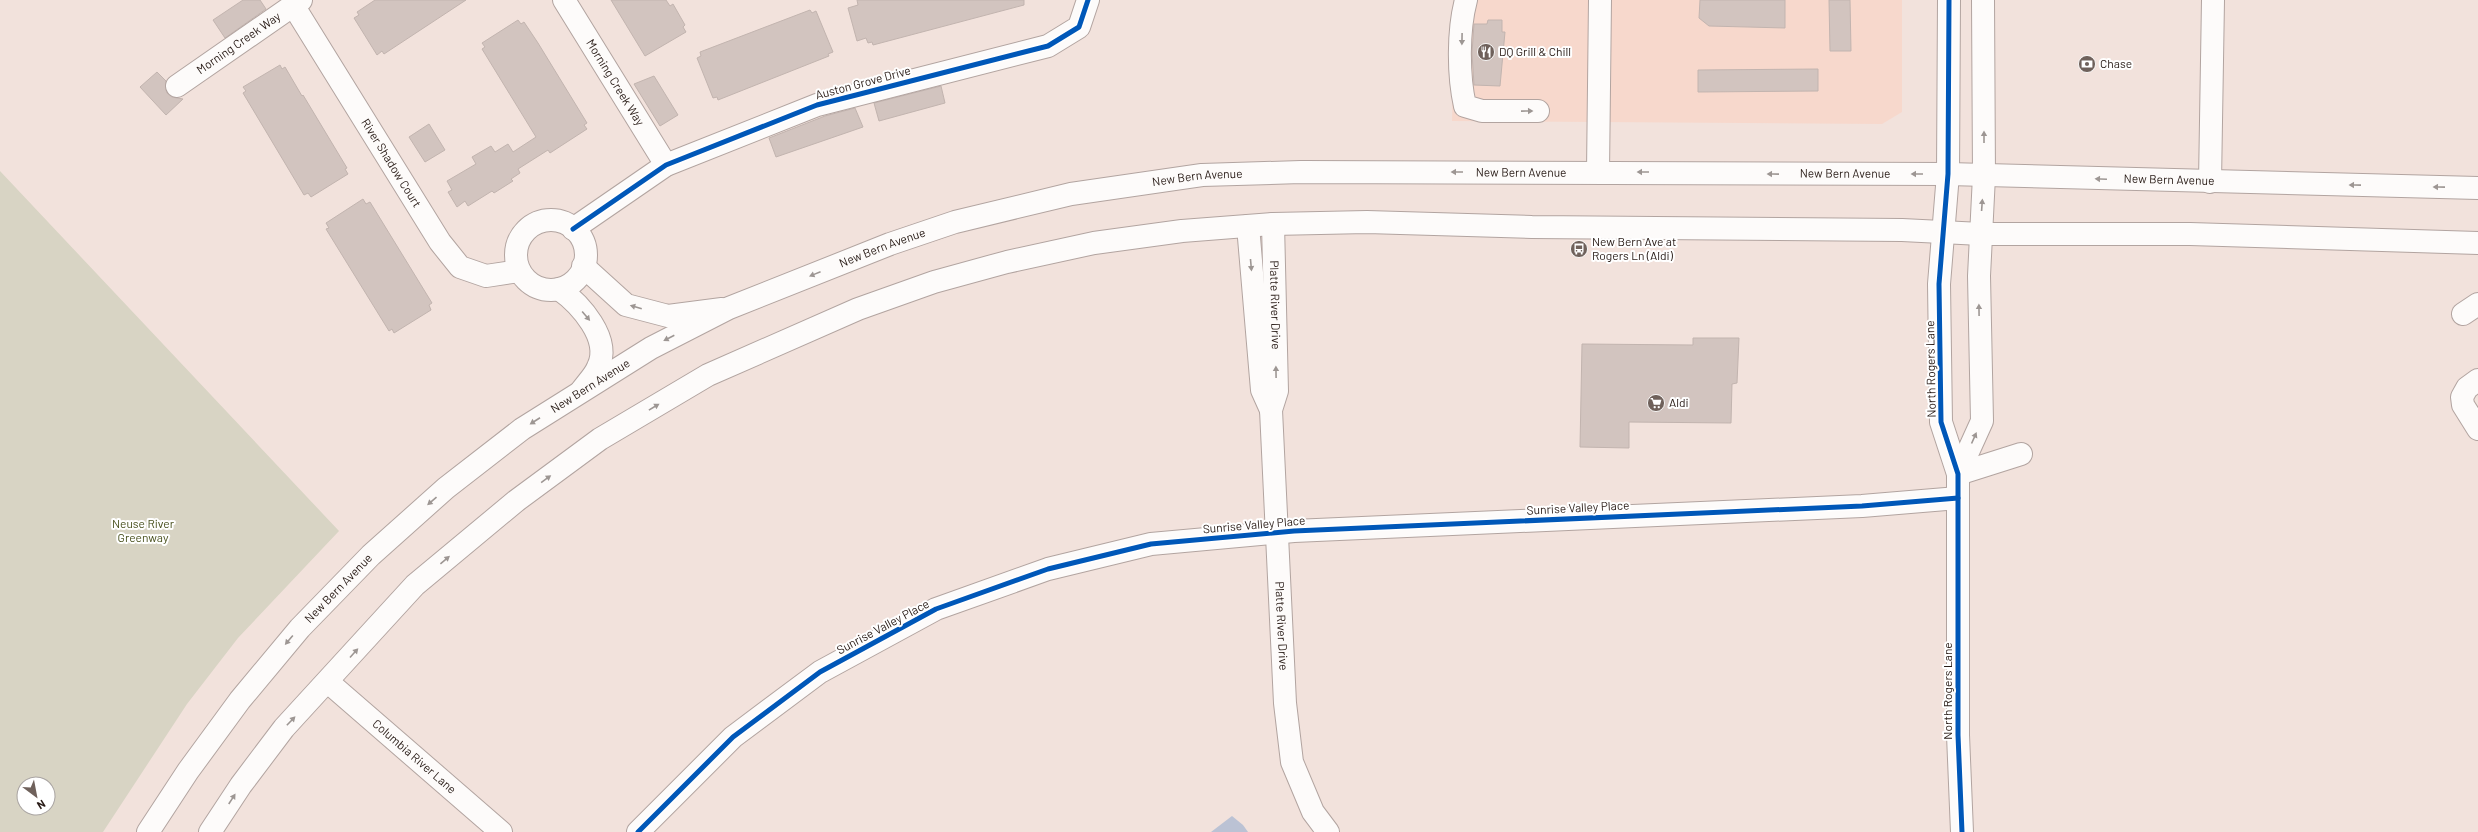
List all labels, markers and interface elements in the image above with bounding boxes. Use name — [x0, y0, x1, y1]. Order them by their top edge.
street label: Morning Creek Way — [193, 8, 283, 76]
one-way arrow — [1459, 33, 1465, 46]
street label: Morning Creek Way — [584, 36, 648, 128]
restaurant icon: DQ Grill & Chill — [1476, 42, 1496, 62]
place label: DQ Grill & Chill — [1499, 44, 1571, 58]
bank icon: Chase — [2077, 54, 2097, 74]
place label: Chase — [2100, 56, 2132, 70]
street label: Auston Grove Drive — [814, 63, 912, 101]
one-way arrow — [1521, 108, 1534, 114]
street label: River Shadow Court — [359, 116, 425, 210]
one-way arrow — [1981, 130, 1987, 143]
street label: New Bern Avenue — [1476, 165, 1567, 179]
street label: New Bern Avenue — [1151, 166, 1243, 188]
street label: New Bern Avenue — [1800, 166, 1891, 180]
one-way arrow — [1450, 169, 1463, 175]
one-way arrow — [1636, 169, 1649, 175]
one-way arrow — [1766, 171, 1779, 177]
one-way arrow — [1910, 171, 1923, 177]
street label: New Bern Avenue — [2123, 171, 2215, 187]
one-way arrow — [2094, 176, 2107, 182]
one-way arrow — [2348, 182, 2361, 188]
one-way arrow — [2432, 184, 2445, 190]
one-way arrow — [1979, 199, 1986, 211]
street label: New Bern Avenue — [837, 225, 927, 269]
place label: New Bern Ave at Rogers Ln (Aldi) — [1592, 234, 1676, 262]
bus stop icon: New Bern Ave at Rogers Ln (Aldi) — [1569, 239, 1589, 259]
one-way arrow — [1248, 259, 1255, 271]
street label: Platte River Drive — [1268, 260, 1284, 350]
one-way arrow — [809, 271, 821, 277]
one-way arrow — [629, 304, 641, 310]
one-way arrow — [1976, 304, 1983, 316]
one-way arrow — [582, 311, 591, 322]
street label: North Rogers Lane — [1922, 320, 1938, 418]
one-way arrow — [663, 335, 675, 341]
street label: New Bern Avenue — [548, 355, 632, 415]
one-way arrow — [1273, 365, 1279, 378]
supermarket icon: Aldi — [1646, 393, 1666, 413]
place label: Aldi — [1669, 395, 1689, 409]
one-way arrow — [648, 404, 660, 411]
one-way arrow — [530, 417, 540, 425]
one-way arrow — [1971, 433, 1977, 444]
one-way arrow — [540, 475, 551, 483]
one-way arrow — [427, 496, 437, 506]
street label: Sunrise Valley Place — [1526, 497, 1630, 517]
street label: Sunrise Valley Place — [1202, 513, 1306, 535]
park label: Neuse River Greenway — [112, 516, 175, 544]
street label: New Bern Avenue — [301, 550, 375, 625]
one-way arrow — [439, 556, 450, 565]
street label: Platte River Drive — [1273, 581, 1291, 671]
street label: Sunrise Valley Place — [834, 596, 931, 656]
one-way arrow — [285, 635, 294, 646]
street label: North Rogers Lane — [1940, 642, 1954, 740]
one-way arrow — [349, 648, 359, 658]
one-way arrow — [286, 716, 296, 726]
street label: Columbia River Lane — [370, 716, 459, 796]
north arrow — [16, 776, 56, 816]
one-way arrow — [228, 794, 236, 805]
text: N — [35, 797, 48, 812]

